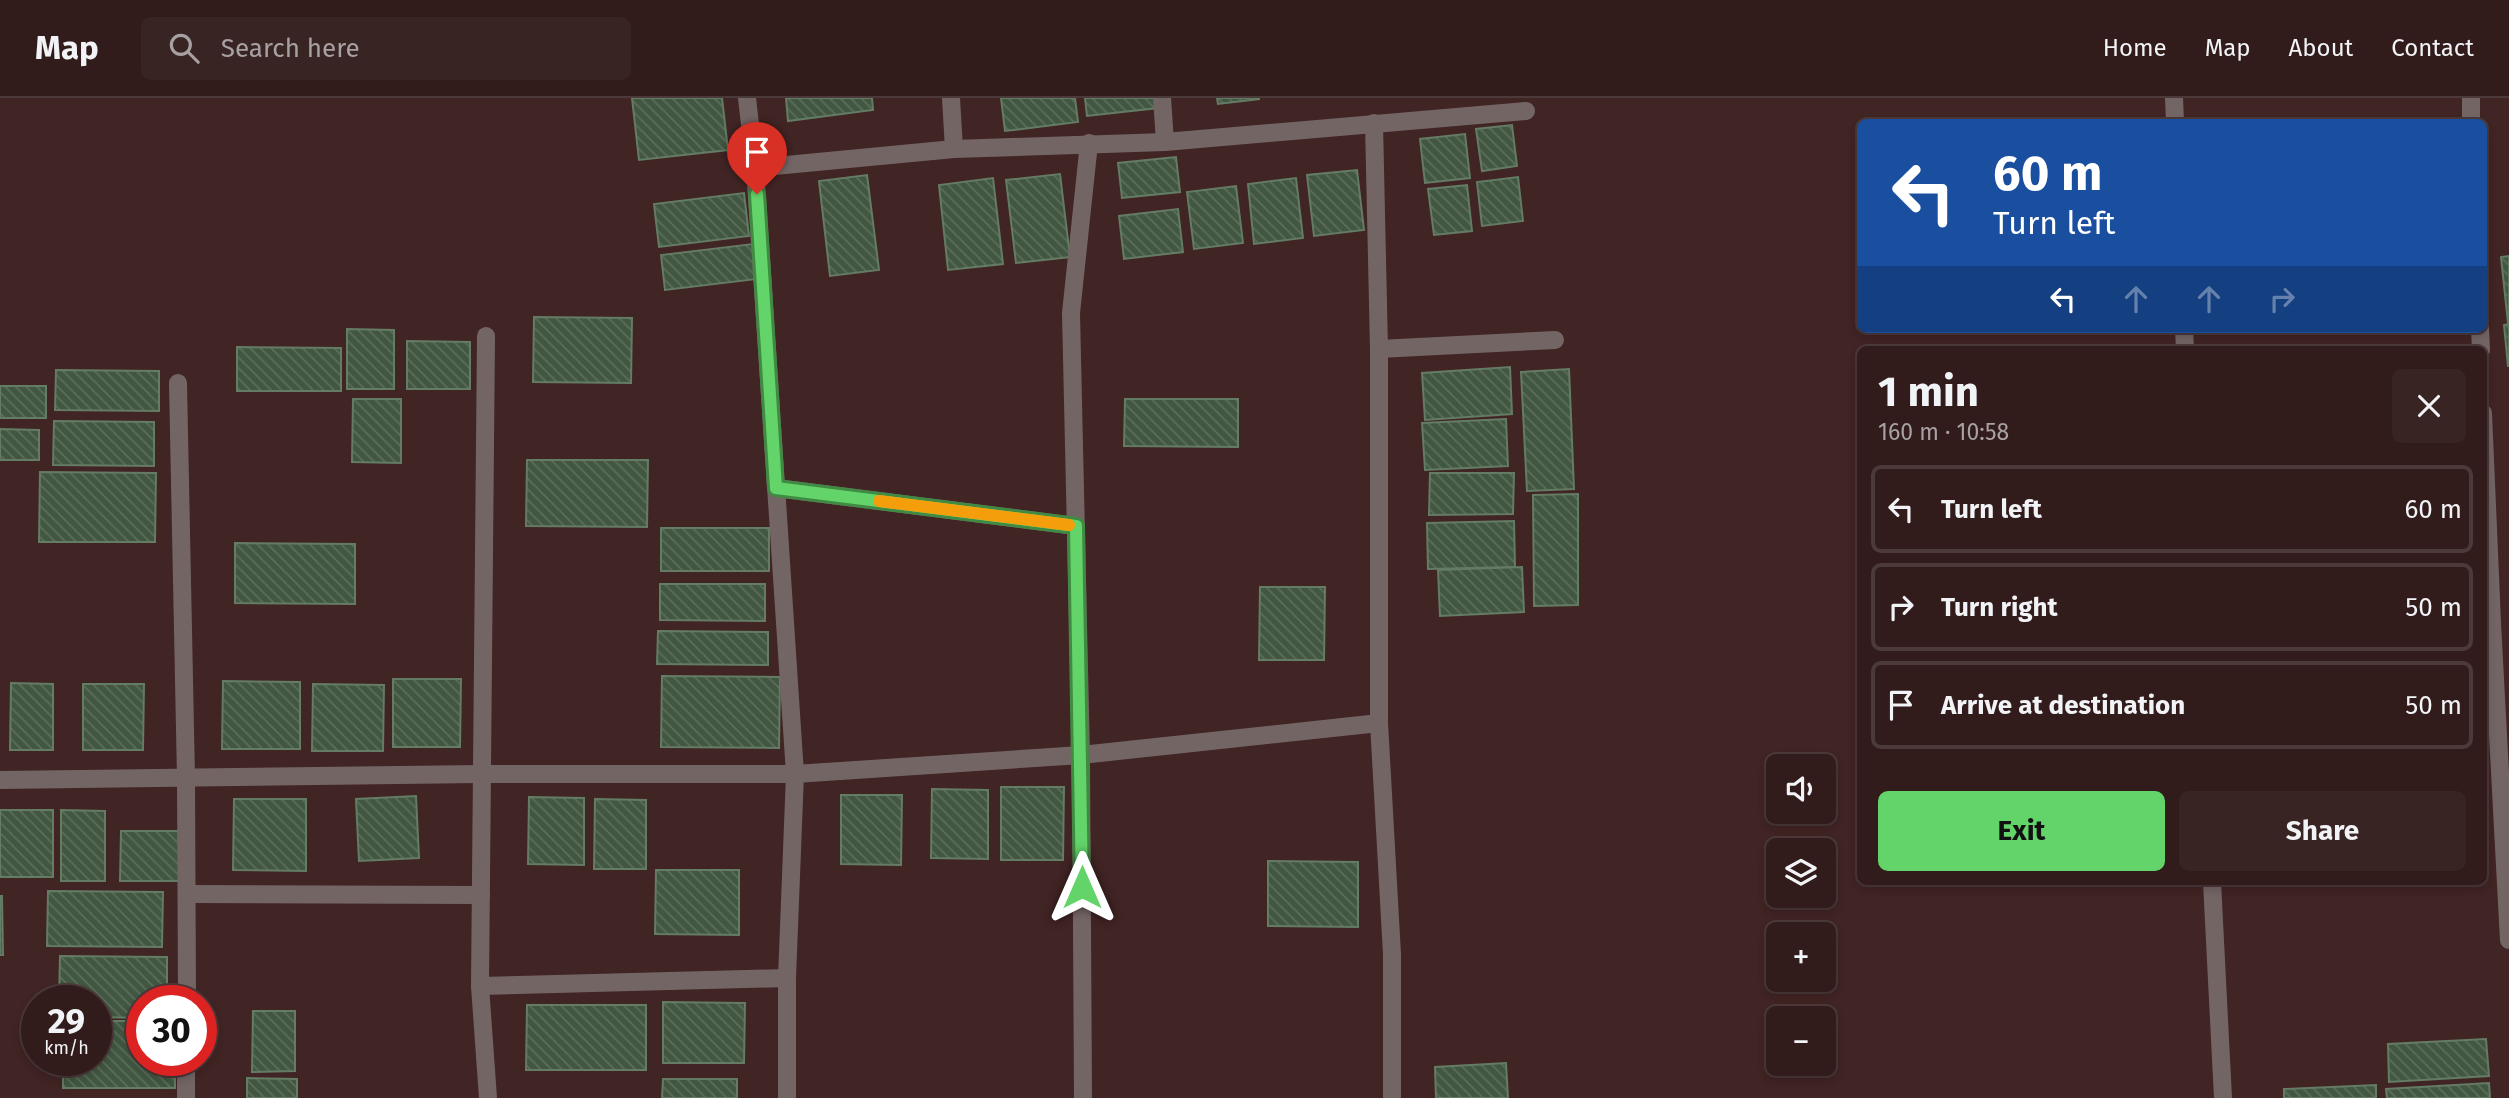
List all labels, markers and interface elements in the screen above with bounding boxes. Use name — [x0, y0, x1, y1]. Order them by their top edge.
search box — [141, 17, 631, 80]
text: Map — [35, 28, 99, 68]
icon: search — [165, 29, 203, 67]
text: Search here — [221, 33, 360, 64]
text: Home — [2103, 34, 2167, 62]
text: Map — [2205, 34, 2251, 62]
text: About — [2289, 34, 2353, 62]
text: Contact — [2391, 34, 2474, 62]
pin — [727, 122, 787, 194]
icon: arrive — [738, 133, 776, 171]
text: 60 m — [1993, 144, 2102, 203]
icon: left — [1878, 147, 1969, 238]
text: Turn left — [1993, 204, 2115, 242]
icon: left — [2044, 280, 2082, 318]
icon: ahead — [2117, 280, 2155, 318]
icon: ahead — [2190, 280, 2228, 318]
icon: right — [2263, 280, 2301, 318]
text: 1 min — [1878, 367, 1979, 417]
button: close — [2392, 369, 2466, 443]
text: 160 m · 10:58 — [1878, 418, 2009, 446]
icon: left — [1882, 490, 1920, 528]
text: Turn left — [1941, 494, 2042, 525]
text: 60 m — [2404, 494, 2462, 525]
icon: right — [1882, 588, 1920, 626]
text: Turn right — [1941, 592, 2058, 623]
text: 50 m — [2405, 592, 2462, 623]
icon: arrive — [1882, 686, 1920, 724]
text: Arrive at destination — [1941, 690, 2185, 721]
text: 50 m — [2405, 690, 2462, 721]
map controls — [1766, 754, 1836, 1076]
button: sound — [1766, 754, 1836, 824]
button: Exit — [1878, 791, 2165, 871]
button: Share — [2179, 791, 2466, 871]
button: layers — [1766, 838, 1836, 908]
position arrow — [1045, 850, 1119, 924]
button: + — [1766, 922, 1836, 992]
speed limit sign: 30 — [126, 985, 217, 1076]
text: 29 — [48, 1000, 85, 1042]
button: − — [1766, 1006, 1836, 1076]
text: km/h — [44, 1037, 89, 1059]

